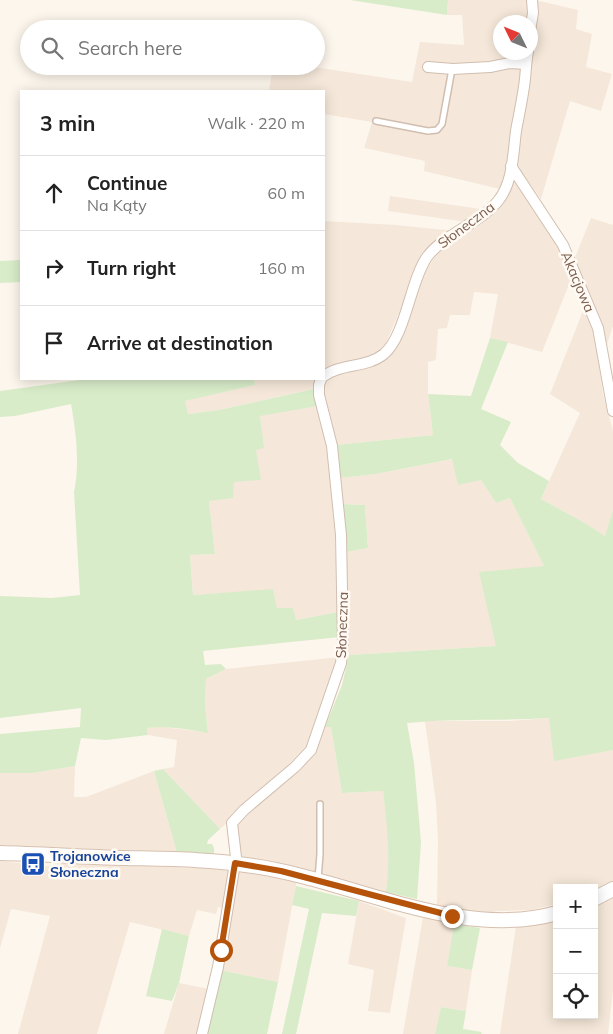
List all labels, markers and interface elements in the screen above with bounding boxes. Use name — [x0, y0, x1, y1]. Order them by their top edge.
north arrow — [493, 15, 538, 60]
search box — [20, 20, 325, 75]
icon: search — [38, 34, 66, 62]
text: Search here — [78, 36, 182, 60]
text: 3 min — [40, 110, 95, 136]
text: Walk · 220 m — [207, 113, 305, 133]
text: Continue — [87, 171, 167, 195]
icon: ahead — [40, 179, 68, 207]
text: 60 m — [268, 183, 305, 203]
text: Na Kąty — [87, 195, 147, 215]
street label: Słoneczna — [434, 198, 498, 252]
street label: Akacjowa — [557, 249, 599, 315]
icon: right — [40, 254, 68, 282]
text: Turn right — [87, 256, 176, 280]
text: 160 m — [258, 258, 305, 278]
icon: arrive — [40, 329, 68, 357]
text: Arrive at destination — [87, 331, 273, 355]
street label: Słoneczna — [332, 591, 352, 659]
place label: Trojanowice Słoneczna — [50, 847, 131, 881]
bus stop icon: Trojanowice Słoneczna — [20, 851, 46, 877]
map controls — [553, 884, 598, 1019]
button: + — [553, 884, 598, 929]
route end — [441, 905, 464, 928]
button: − — [553, 929, 598, 974]
route start — [210, 939, 233, 962]
button: locate — [553, 974, 598, 1019]

